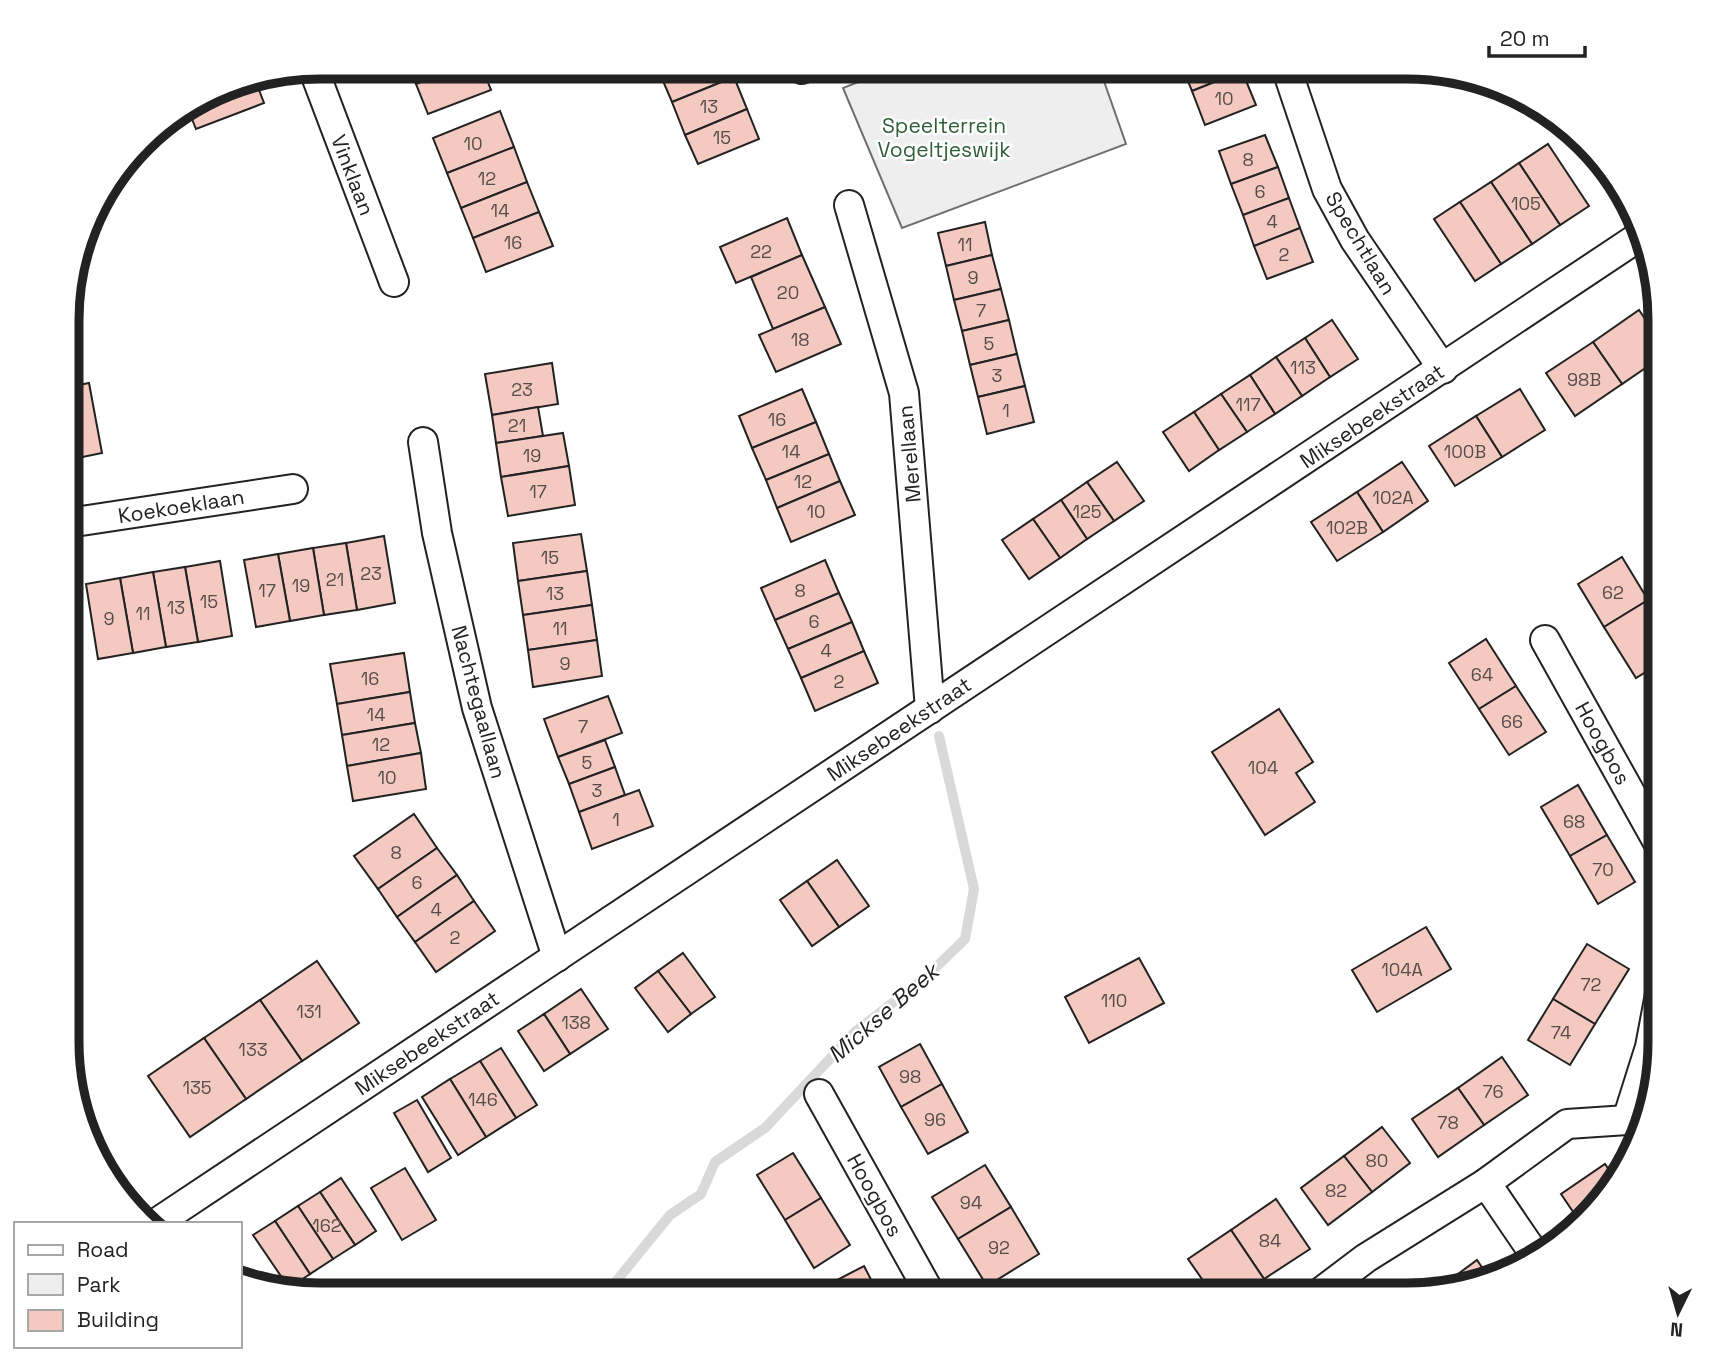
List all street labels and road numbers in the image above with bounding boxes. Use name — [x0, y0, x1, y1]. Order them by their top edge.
street label: Vinklaan — [325, 131, 381, 219]
street label: Spechtlaan — [1320, 186, 1402, 300]
street label: Miksebeekstraat — [1295, 358, 1449, 474]
street label: Merellaan — [891, 404, 927, 504]
street label: Koekoeklaan — [116, 483, 246, 529]
street label: Nachtegaallaan — [446, 622, 512, 782]
street label: Miksebeekstraat — [822, 671, 976, 787]
street label: Hoogbos — [1569, 697, 1637, 789]
street label: Miksebeekstraat — [350, 985, 504, 1101]
street label: Hoogbos — [841, 1149, 909, 1241]

